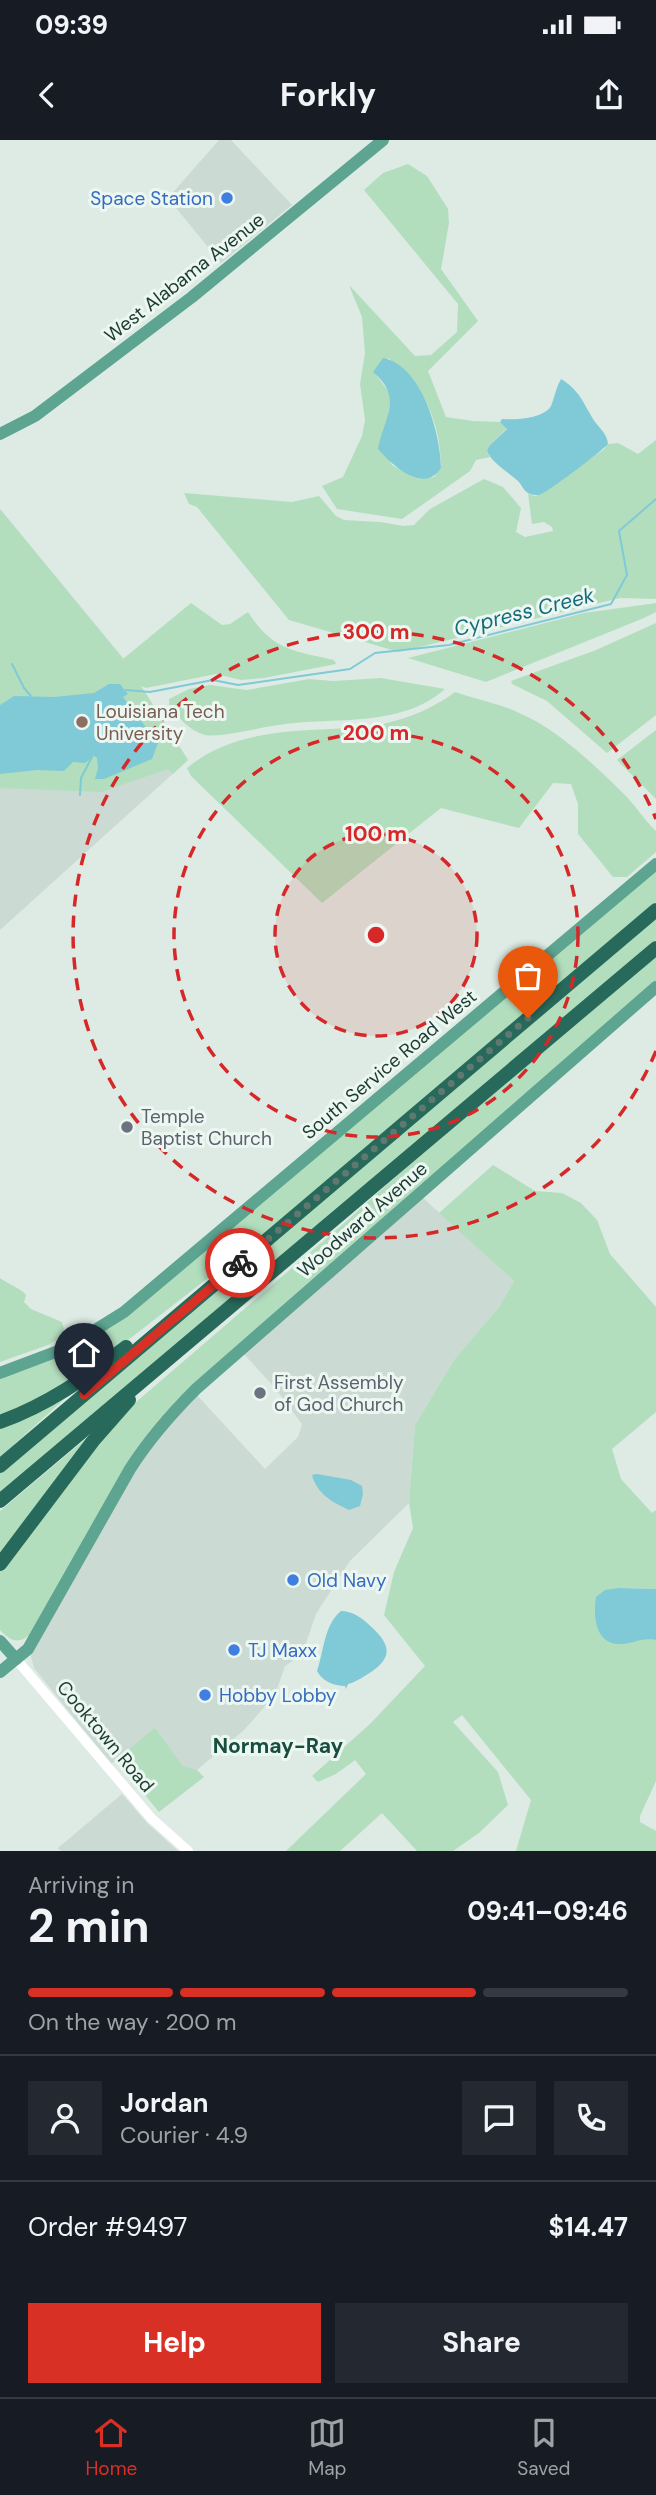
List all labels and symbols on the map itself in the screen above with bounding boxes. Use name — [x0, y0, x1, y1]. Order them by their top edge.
place label: Space Station — [90, 186, 213, 211]
marker: Space Station — [219, 190, 235, 206]
street label: West Alabama Avenue — [99, 207, 269, 348]
water label: Cypress Creek — [451, 581, 597, 643]
text: 300 m — [343, 618, 409, 646]
place label: Louisiana Tech University — [96, 699, 225, 746]
marker: Louisiana Tech University — [74, 714, 90, 730]
text: 200 m — [343, 719, 409, 747]
text: 100 m — [345, 820, 407, 848]
centre of rings — [364, 923, 388, 947]
pin — [498, 946, 558, 1018]
street label: South Service Road West — [297, 984, 482, 1145]
place label: Temple Baptist Church — [141, 1104, 272, 1151]
marker: Temple Baptist Church — [119, 1119, 135, 1135]
street label: Woodward Avenue — [292, 1156, 433, 1283]
courier — [205, 1228, 275, 1298]
pin — [54, 1323, 114, 1395]
place label: First Assembly of God Church — [274, 1370, 404, 1417]
marker: First Assembly of God Church — [252, 1385, 268, 1401]
place label: Old Navy — [307, 1568, 387, 1593]
marker: Old Navy — [285, 1572, 301, 1588]
place label: TJ Maxx — [248, 1638, 317, 1663]
marker: TJ Maxx — [226, 1642, 242, 1658]
street label: Cooktown Road — [52, 1675, 160, 1797]
place label: Hobby Lobby — [219, 1683, 337, 1708]
marker: Hobby Lobby — [197, 1687, 213, 1703]
district label: Normay-Ray — [213, 1732, 344, 1760]

